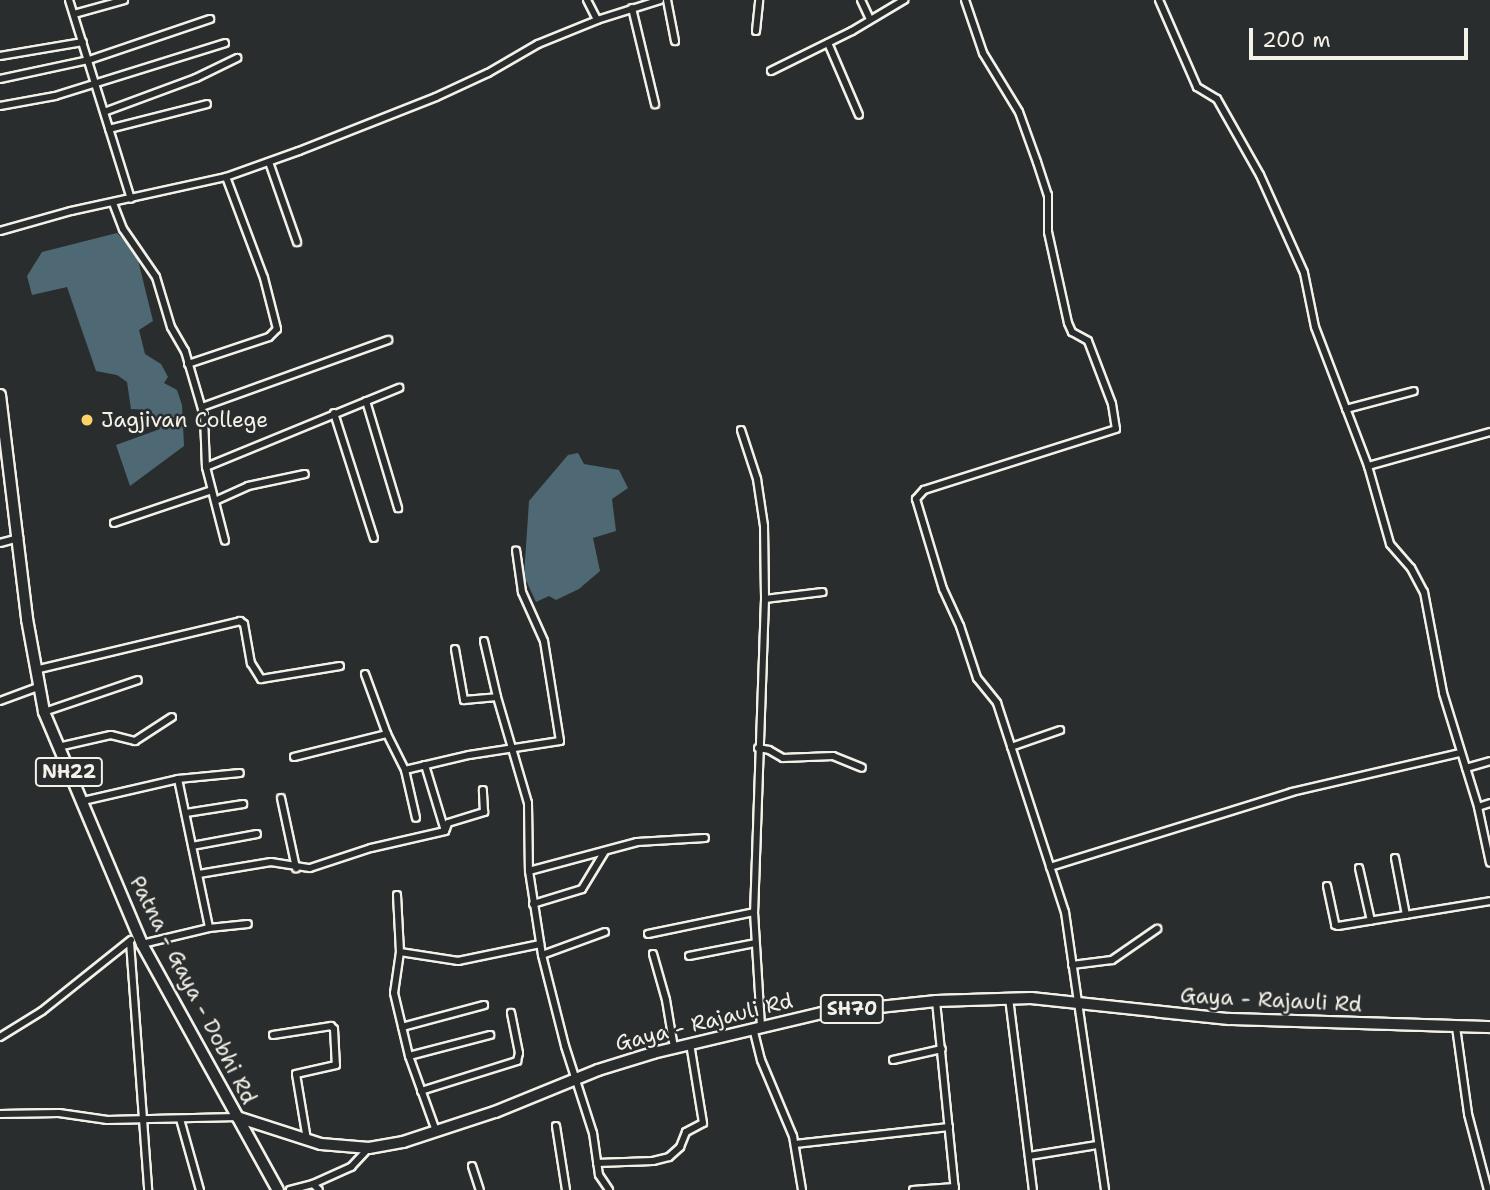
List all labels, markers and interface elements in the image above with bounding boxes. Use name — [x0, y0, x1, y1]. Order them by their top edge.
scale bar — [1252, 14, 1471, 58]
text: 200 m — [1262, 26, 1331, 54]
place label: Jagjivan College — [101, 407, 268, 433]
marker: Jagjivan College — [79, 412, 95, 428]
road number: NH22 — [34, 757, 104, 788]
street label: Patna - Gaya - Dobhi Rd — [124, 872, 262, 1108]
street label: Gaya - Rajauli Rd — [1179, 983, 1363, 1017]
street label: Gaya - Rajauli Rd — [613, 988, 795, 1056]
road number: SH70 — [819, 993, 885, 1024]

